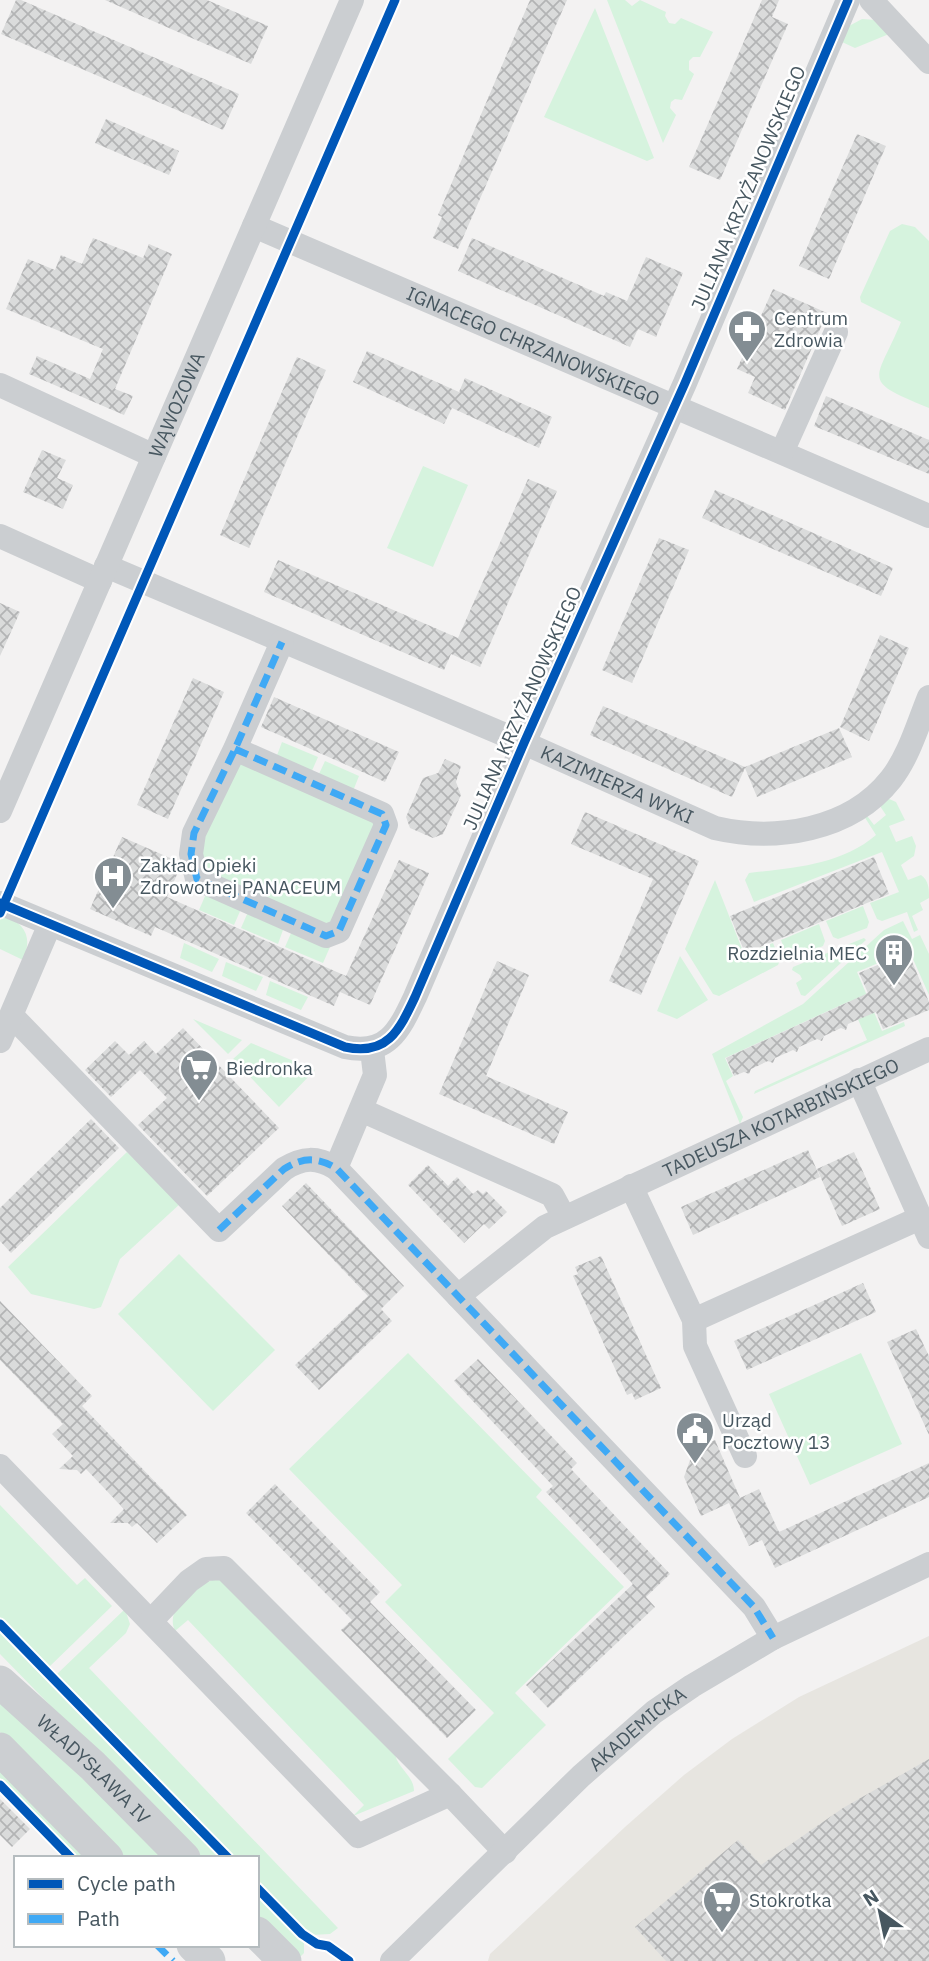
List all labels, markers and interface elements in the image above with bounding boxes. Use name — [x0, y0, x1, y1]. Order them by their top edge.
street label: JULIANA KRZYŻANOWSKIEGO — [685, 62, 811, 314]
street label: IGNACEGO CHRZANOWSKIEGO — [403, 281, 664, 411]
place label: Centrum Zdrowia — [774, 306, 848, 352]
pharmacy icon: Centrum Zdrowia — [726, 308, 768, 363]
street label: WĄWOZOWA — [143, 348, 210, 461]
street label: JULIANA KRZYŻANOWSKIEGO — [457, 583, 587, 833]
street label: KAZIMIERZA WYKI — [537, 740, 697, 829]
place label: Zakład Opieki Zdrowotnej PANACEUM — [140, 853, 341, 899]
hospital icon: Zakład Opieki Zdrowotnej PANACEUM — [92, 855, 134, 910]
building icon: Rozdzielnia MEC — [873, 932, 915, 987]
place label: Rozdzielnia MEC — [727, 941, 867, 965]
supermarket icon: Biedronka — [178, 1047, 220, 1102]
street label: TADEUSZA KOTARBIŃSKIEGO — [659, 1053, 903, 1183]
place label: Biedronka — [226, 1056, 313, 1080]
place label: Urząd Pocztowy 13 — [722, 1408, 831, 1454]
public building icon: Urząd Pocztowy 13 — [674, 1410, 716, 1465]
street label: AKADEMICKA — [584, 1682, 691, 1776]
street label: WŁADYSŁAWA IV — [32, 1709, 156, 1829]
legend — [14, 1856, 259, 1947]
text: Cycle path — [77, 1869, 176, 1897]
north arrow — [845, 1877, 915, 1947]
supermarket icon: Stokrotka — [701, 1879, 743, 1934]
text: N — [858, 1884, 883, 1912]
place label: Stokrotka — [749, 1888, 832, 1912]
text: Path — [77, 1904, 120, 1932]

